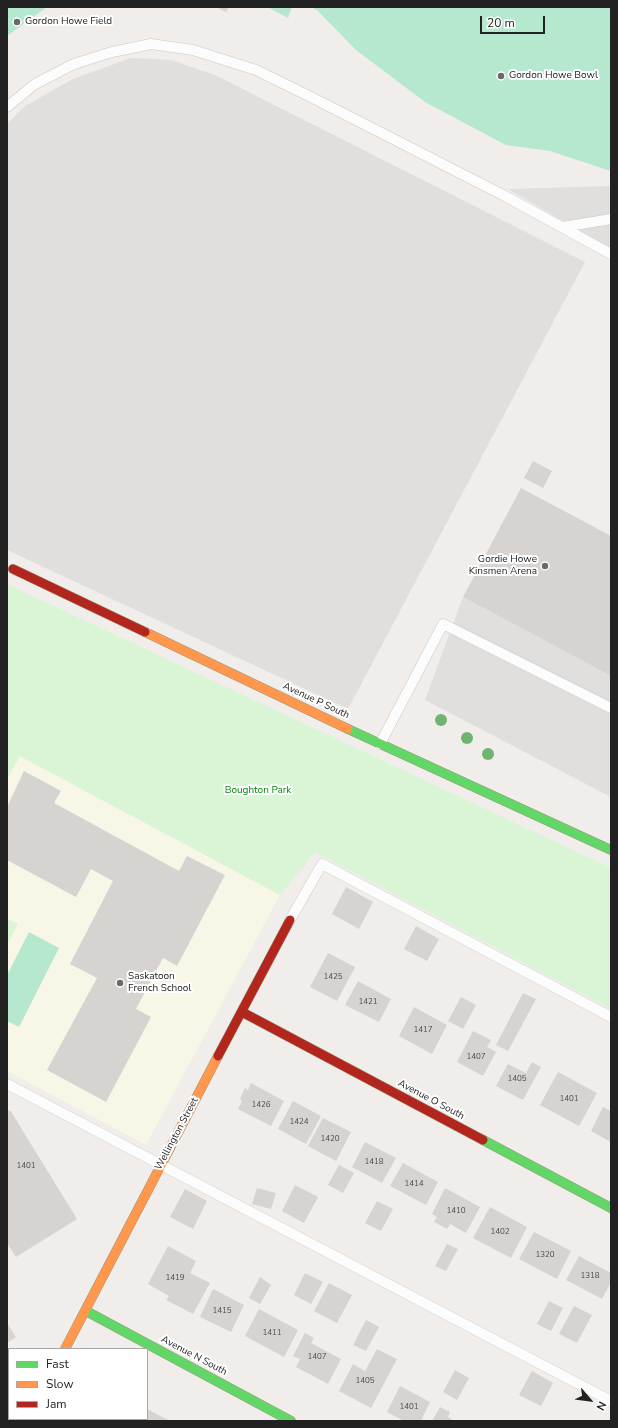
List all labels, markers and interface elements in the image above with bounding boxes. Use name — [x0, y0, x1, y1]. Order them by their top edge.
scale bar — [482, 8, 547, 34]
text: 20 m — [487, 15, 515, 31]
place label: Gordon Howe Field — [25, 16, 112, 28]
marker: Gordon Howe Field — [12, 17, 22, 27]
place label: Gordon Howe Bowl — [509, 70, 598, 82]
marker: Gordon Howe Bowl — [496, 71, 506, 81]
place label: Gordie Howe Kinsmen Arena — [469, 554, 537, 578]
marker: Gordie Howe Kinsmen Arena — [540, 561, 550, 571]
street label: Avenue P South — [281, 680, 351, 722]
park label: Boughton Park — [225, 785, 291, 797]
place label: Saskatoon French School — [128, 971, 191, 994]
house number: 1425 — [323, 972, 343, 982]
marker: Saskatoon French School — [115, 978, 125, 988]
house number: 1421 — [358, 997, 378, 1007]
house number: 1417 — [413, 1025, 433, 1035]
house number: 1407 — [466, 1052, 486, 1062]
house number: 1405 — [507, 1074, 527, 1084]
street label: Avenue O South — [396, 1077, 466, 1123]
house number: 1401 — [559, 1094, 579, 1104]
street label: Wellington Street — [153, 1096, 201, 1172]
house number: 1426 — [251, 1100, 271, 1110]
house number: 1424 — [289, 1117, 309, 1127]
house number: 1420 — [320, 1134, 340, 1144]
house number: 1418 — [364, 1157, 384, 1167]
house number: 1401 — [16, 1161, 36, 1171]
house number: 1414 — [404, 1179, 424, 1189]
house number: 1410 — [446, 1206, 466, 1216]
house number: 1402 — [490, 1227, 510, 1237]
house number: 1320 — [535, 1250, 555, 1260]
house number: 1318 — [580, 1271, 600, 1281]
house number: 1419 — [165, 1273, 185, 1283]
house number: 1415 — [212, 1306, 232, 1316]
house number: 1411 — [262, 1328, 282, 1338]
street label: Avenue N South — [159, 1334, 229, 1378]
legend — [8, 1348, 148, 1420]
house number: 1407 — [307, 1352, 327, 1362]
text: Fast — [46, 1356, 69, 1372]
text: Slow — [46, 1376, 74, 1392]
house number: 1405 — [355, 1376, 375, 1386]
north arrow — [570, 1380, 610, 1420]
text: Jam — [46, 1396, 67, 1412]
text: N — [592, 1399, 610, 1413]
house number: 1401 — [399, 1402, 419, 1412]

